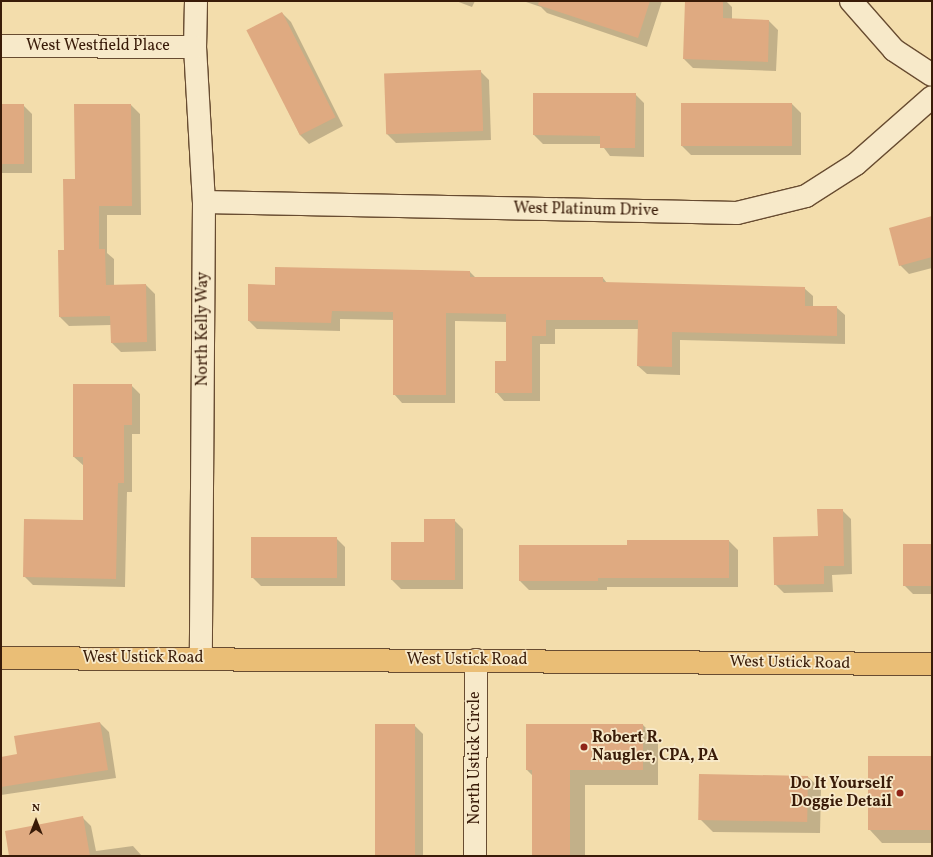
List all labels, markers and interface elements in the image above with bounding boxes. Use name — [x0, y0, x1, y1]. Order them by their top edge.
street label: West Westfield Place — [26, 36, 170, 56]
street label: West Platinum Drive — [513, 199, 659, 221]
street label: North Kelly Way — [193, 271, 213, 387]
street label: West Ustick Road — [83, 648, 203, 668]
street label: West Ustick Road — [407, 650, 527, 670]
street label: West Ustick Road — [729, 652, 851, 674]
street label: North Ustick Circle — [465, 691, 485, 825]
place label: Robert R. Naugler, CPA, PA — [592, 728, 718, 766]
marker: Robert R. Naugler, CPA, PA — [579, 742, 589, 752]
place label: Do It Yourself Doggie Detail — [790, 774, 892, 812]
marker: Do It Yourself Doggie Detail — [895, 788, 905, 798]
north arrow — [16, 801, 56, 841]
text: N — [32, 801, 40, 816]

